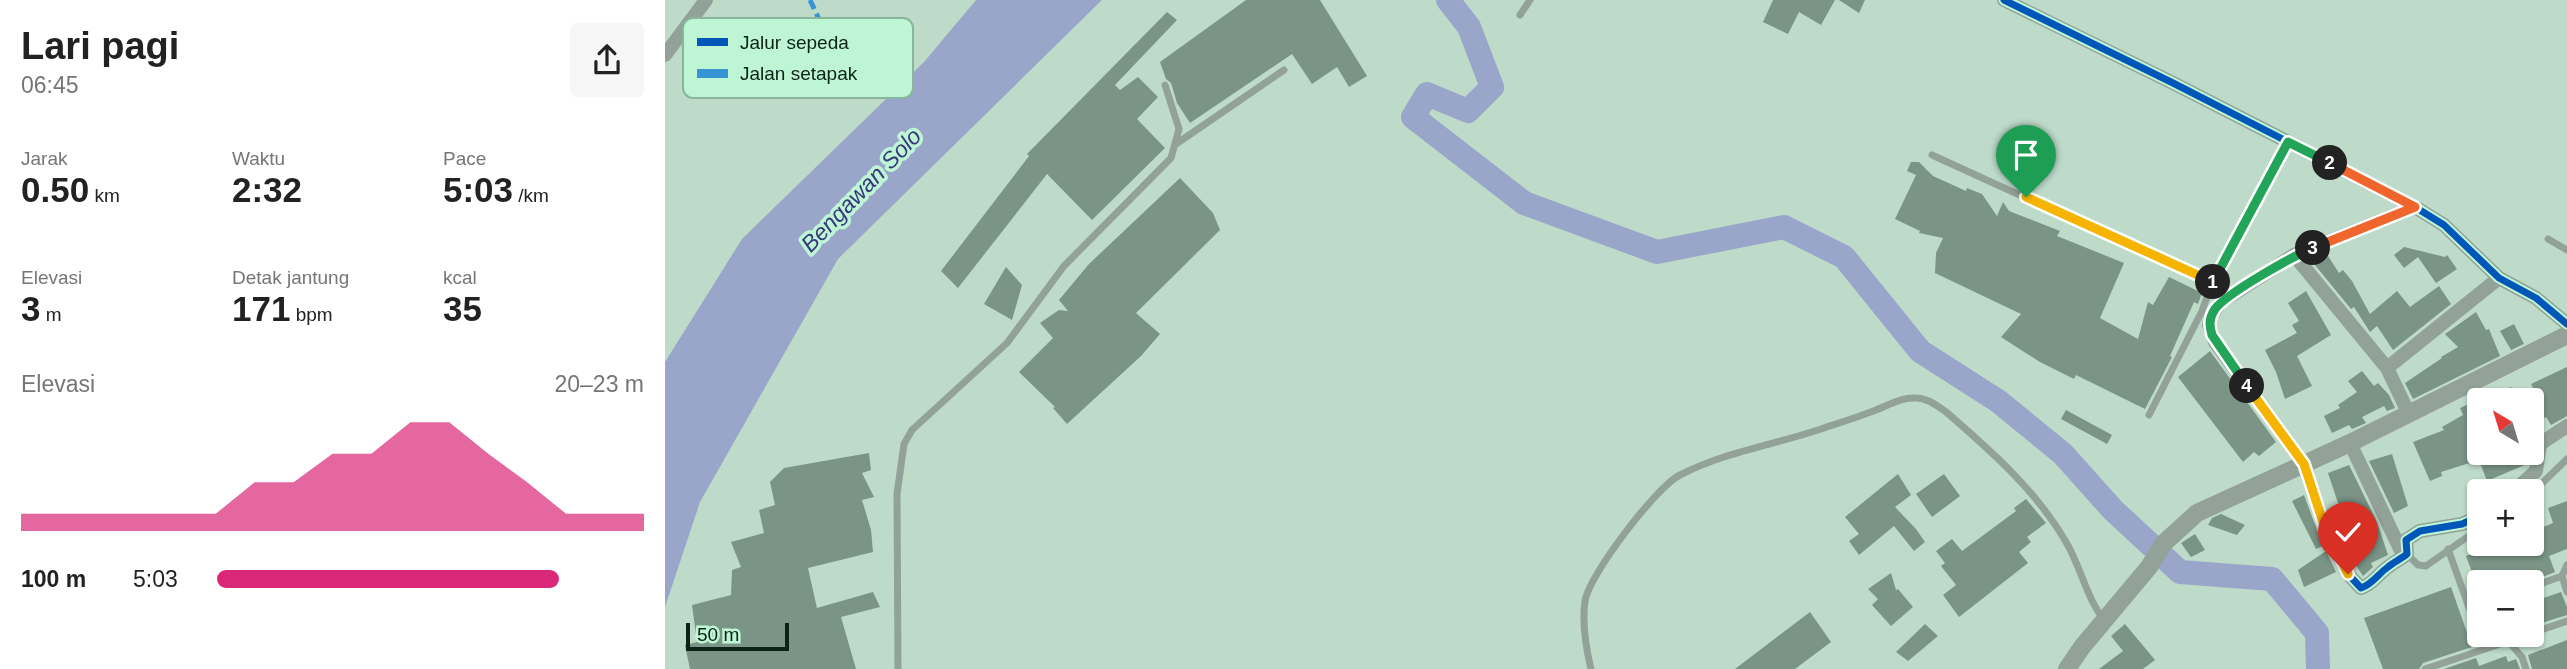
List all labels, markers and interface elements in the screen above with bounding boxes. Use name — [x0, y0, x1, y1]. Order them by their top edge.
legend — [683, 18, 913, 98]
button: share — [570, 23, 644, 97]
text: Lari pagi — [21, 25, 179, 67]
text: Jalur sepeda — [740, 32, 849, 53]
text: Jalan setapak — [740, 63, 858, 84]
text: 06:45 — [21, 72, 79, 98]
water label: Bengawan Solo — [796, 123, 926, 257]
pin — [1996, 125, 2056, 197]
icon: arrive — [2007, 136, 2045, 174]
pin: 2 — [2313, 146, 2347, 180]
text: Jarak — [21, 148, 67, 169]
text: Waktu — [232, 148, 285, 169]
text: Pace — [443, 148, 486, 169]
text: 2 — [2324, 152, 2335, 173]
text: 0.50 — [21, 170, 89, 209]
text: 2:32 — [232, 170, 302, 209]
text: 5:03 — [443, 170, 513, 209]
text: km — [89, 185, 120, 206]
text: /km — [513, 185, 549, 206]
pin: 3 — [2295, 230, 2331, 266]
text: 3 — [2307, 237, 2318, 258]
pin: 1 — [2195, 264, 2231, 300]
text: Elevasi — [21, 267, 82, 288]
text: Detak jantung — [232, 267, 349, 288]
text: kcal — [443, 267, 477, 288]
text: 1 — [2207, 271, 2218, 292]
text: 3 — [21, 289, 40, 328]
text: 171 — [232, 289, 290, 328]
text: 35 — [443, 289, 482, 328]
text: m — [40, 304, 62, 325]
text: bpm — [290, 304, 333, 325]
pin: 4 — [2229, 368, 2265, 404]
text: Elevasi — [21, 371, 95, 397]
text: 20–23 m — [554, 371, 644, 397]
text: 4 — [2241, 375, 2252, 396]
north arrow — [2467, 388, 2545, 466]
map controls — [2467, 388, 2544, 647]
button: + — [2467, 479, 2544, 556]
pin — [2318, 502, 2378, 574]
icon: check — [2329, 513, 2367, 551]
text: 100 m — [21, 566, 86, 592]
text: 5:03 — [133, 566, 178, 592]
button: − — [2467, 570, 2544, 647]
scale bar — [686, 620, 789, 652]
text: 50 m — [697, 624, 739, 645]

